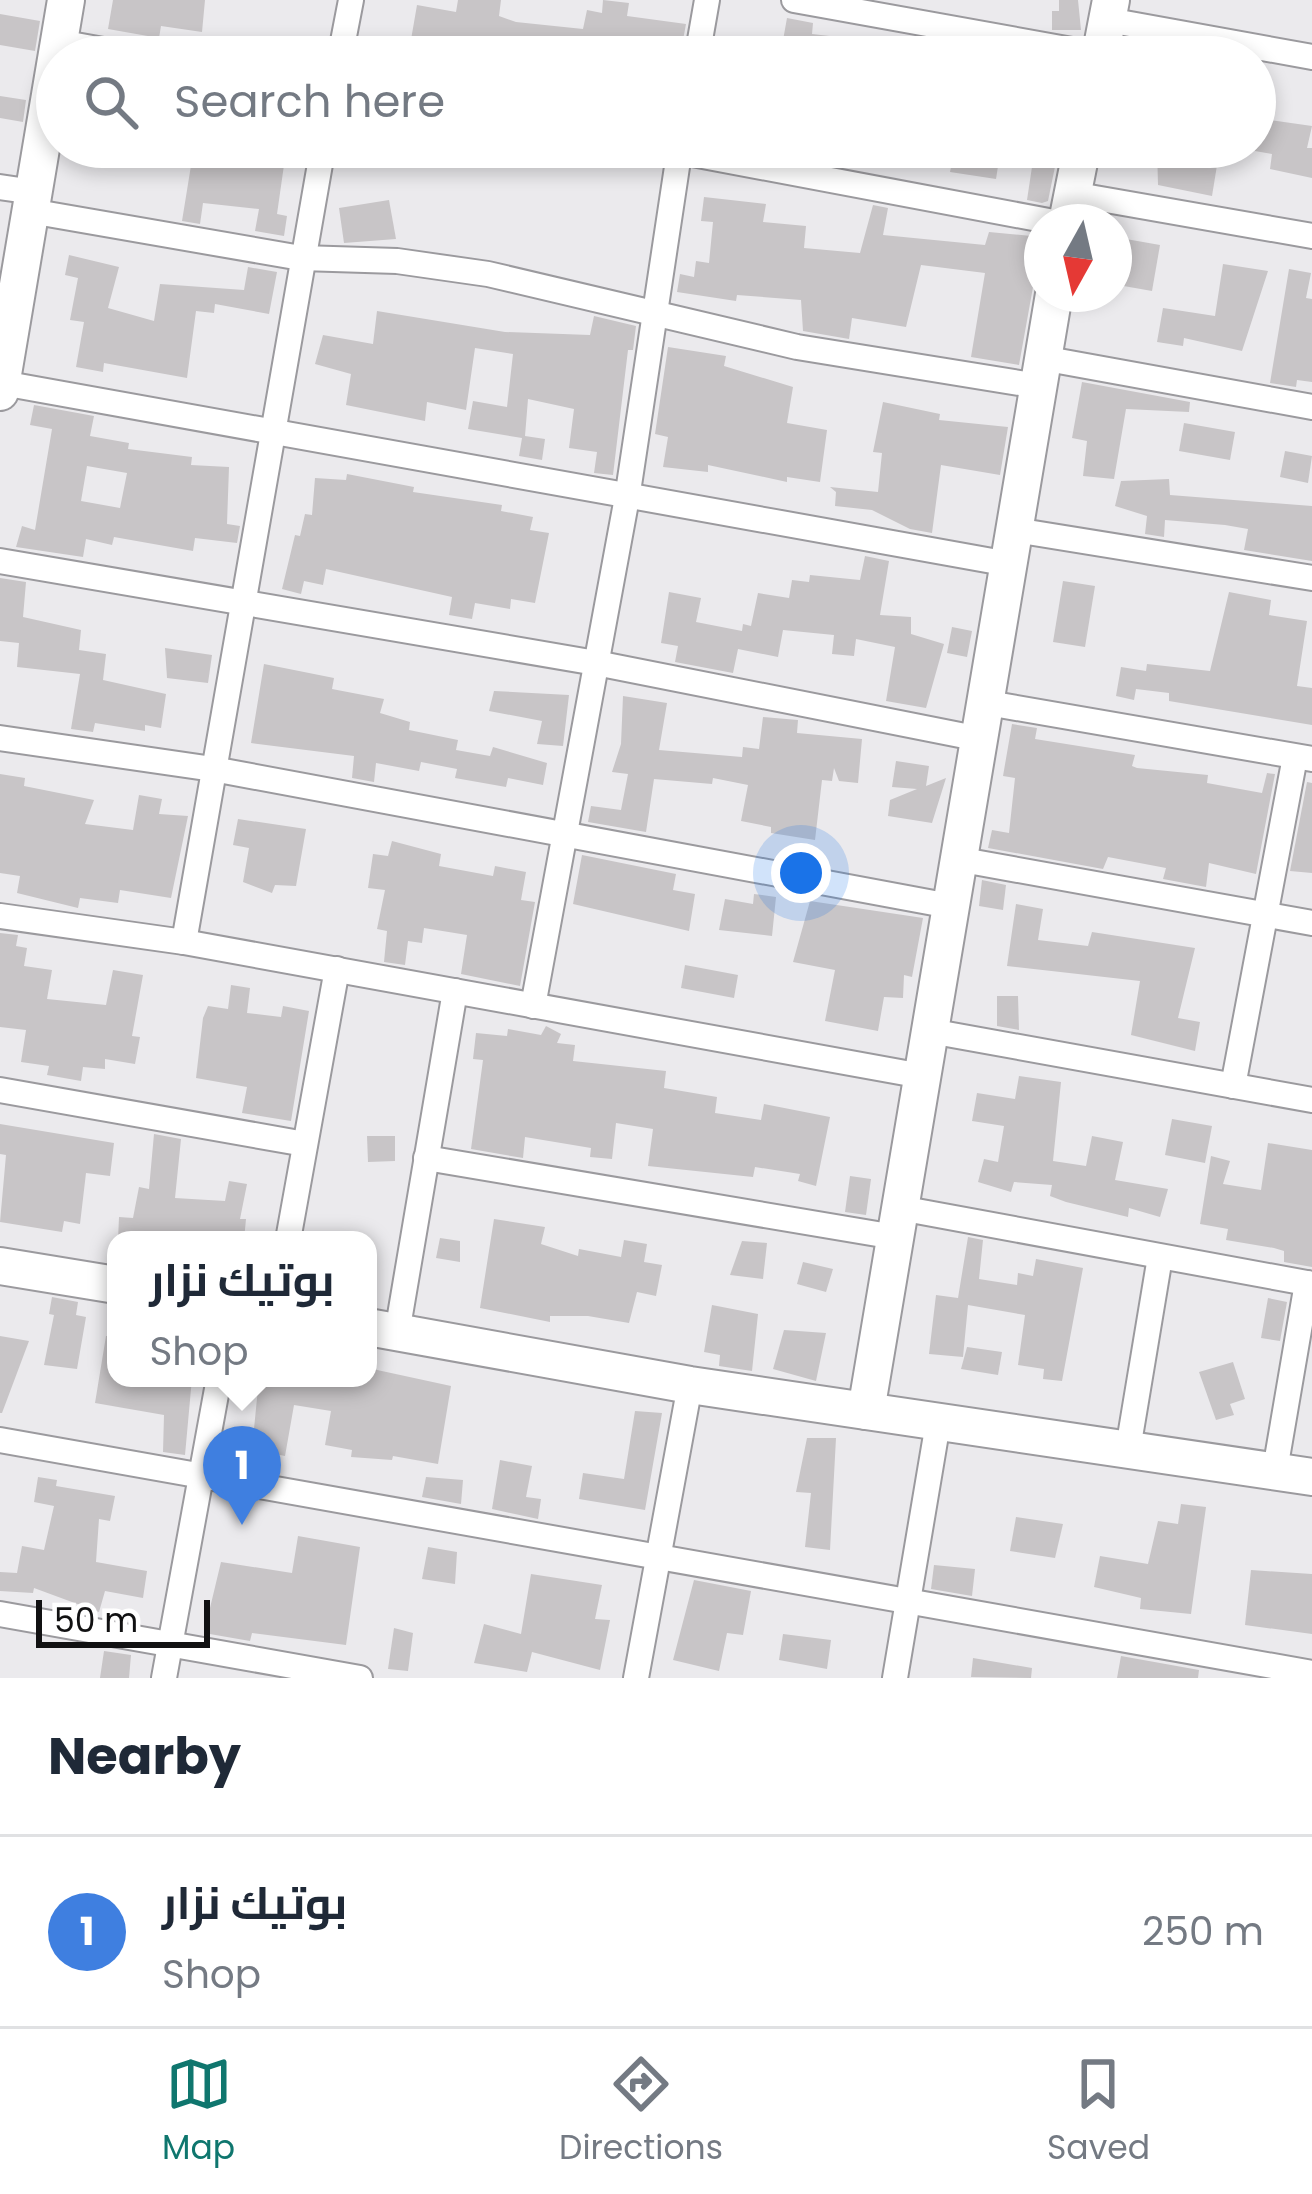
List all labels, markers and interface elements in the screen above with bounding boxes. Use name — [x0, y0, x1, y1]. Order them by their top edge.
search box — [36, 36, 1276, 168]
icon: search — [78, 69, 144, 135]
text: Search here — [174, 70, 445, 133]
north arrow — [1024, 204, 1132, 312]
your location — [771, 843, 831, 903]
popup — [107, 1231, 377, 1387]
text: بوتيك نزار — [149, 1249, 335, 1312]
text: Shop — [149, 1324, 249, 1379]
pin: 1 — [203, 1426, 281, 1525]
scale bar — [36, 1594, 210, 1647]
text: 50 m — [54, 1597, 138, 1644]
text: Nearby — [48, 1720, 241, 1792]
text: بوتيك نزار — [162, 1872, 347, 1935]
text: 1 — [80, 1904, 94, 1959]
text: 250 m — [1142, 1904, 1264, 1959]
text: Shop — [162, 1947, 261, 2002]
tab: Map — [162, 2051, 235, 2173]
tab: Directions — [559, 2051, 723, 2173]
tab: Saved — [1047, 2051, 1150, 2173]

